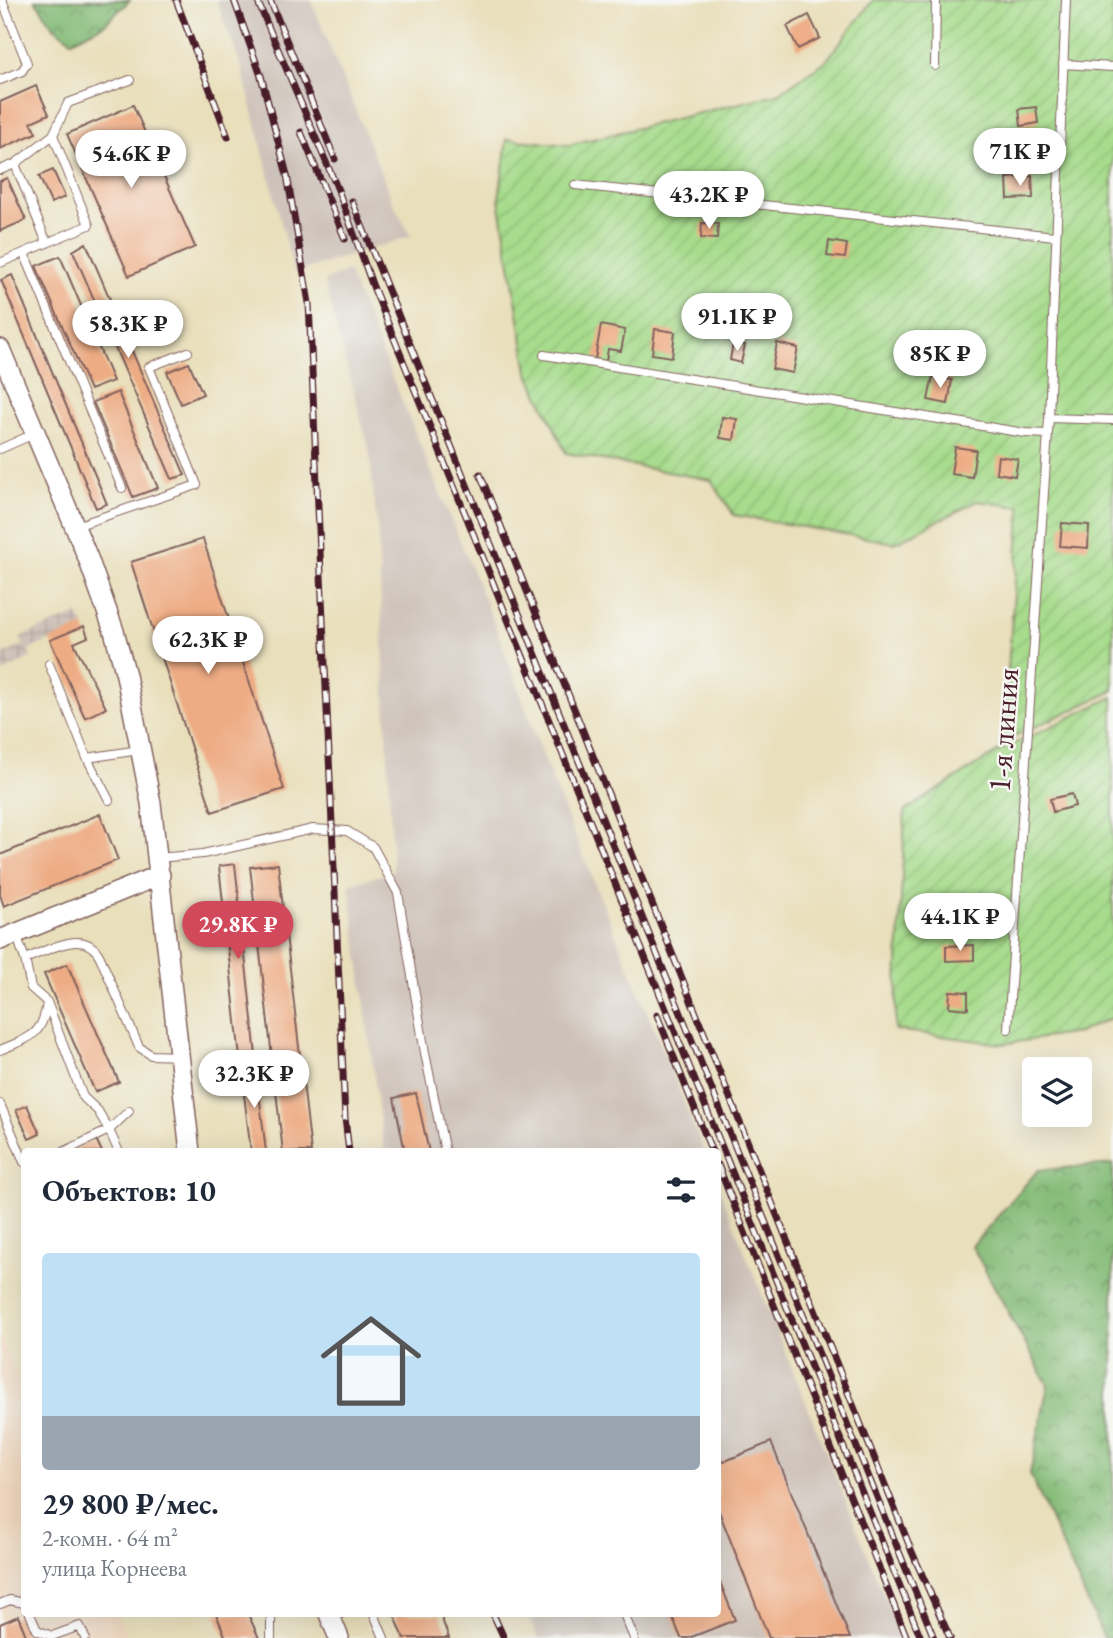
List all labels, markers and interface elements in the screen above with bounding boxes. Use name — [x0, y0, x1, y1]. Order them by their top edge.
pin: 71K ₽ — [971, 128, 1069, 188]
pin: 54.6K ₽ — [66, 130, 196, 190]
text: 71K ₽ — [989, 136, 1051, 166]
text: 54.6K ₽ — [91, 138, 171, 168]
pin: 43.2K ₽ — [644, 172, 774, 231]
text: 43.2K ₽ — [669, 179, 749, 209]
pin: 91.1K ₽ — [672, 294, 802, 353]
pin: 58.3K ₽ — [63, 300, 193, 360]
text: 91.1K ₽ — [697, 301, 777, 331]
text: 58.3K ₽ — [88, 308, 168, 338]
pin: 85K ₽ — [891, 330, 989, 390]
text: 85K ₽ — [909, 338, 971, 368]
pin: 62.3K ₽ — [143, 616, 273, 676]
text: 62.3K ₽ — [168, 624, 248, 654]
street label: 1-я линия — [978, 666, 1028, 794]
pin: 44.1K ₽ — [895, 894, 1025, 953]
text: 44.1K ₽ — [920, 901, 1000, 931]
pin: 29.8K ₽ — [173, 902, 303, 961]
text: 29.8K ₽ — [198, 909, 278, 939]
pin: 32.3K ₽ — [189, 1050, 319, 1110]
map controls — [1022, 1057, 1092, 1127]
button: layers — [1022, 1057, 1092, 1127]
text: 32.3K ₽ — [214, 1058, 294, 1088]
text: Объектов: 10 — [42, 1171, 216, 1210]
icon: filters — [662, 1171, 700, 1209]
icon: home — [308, 1298, 434, 1424]
text: 29 800 ₽/мес. — [42, 1484, 219, 1523]
text: 2-комн. · 64 m² — [42, 1523, 178, 1553]
text: улица Корнеева — [42, 1553, 187, 1583]

